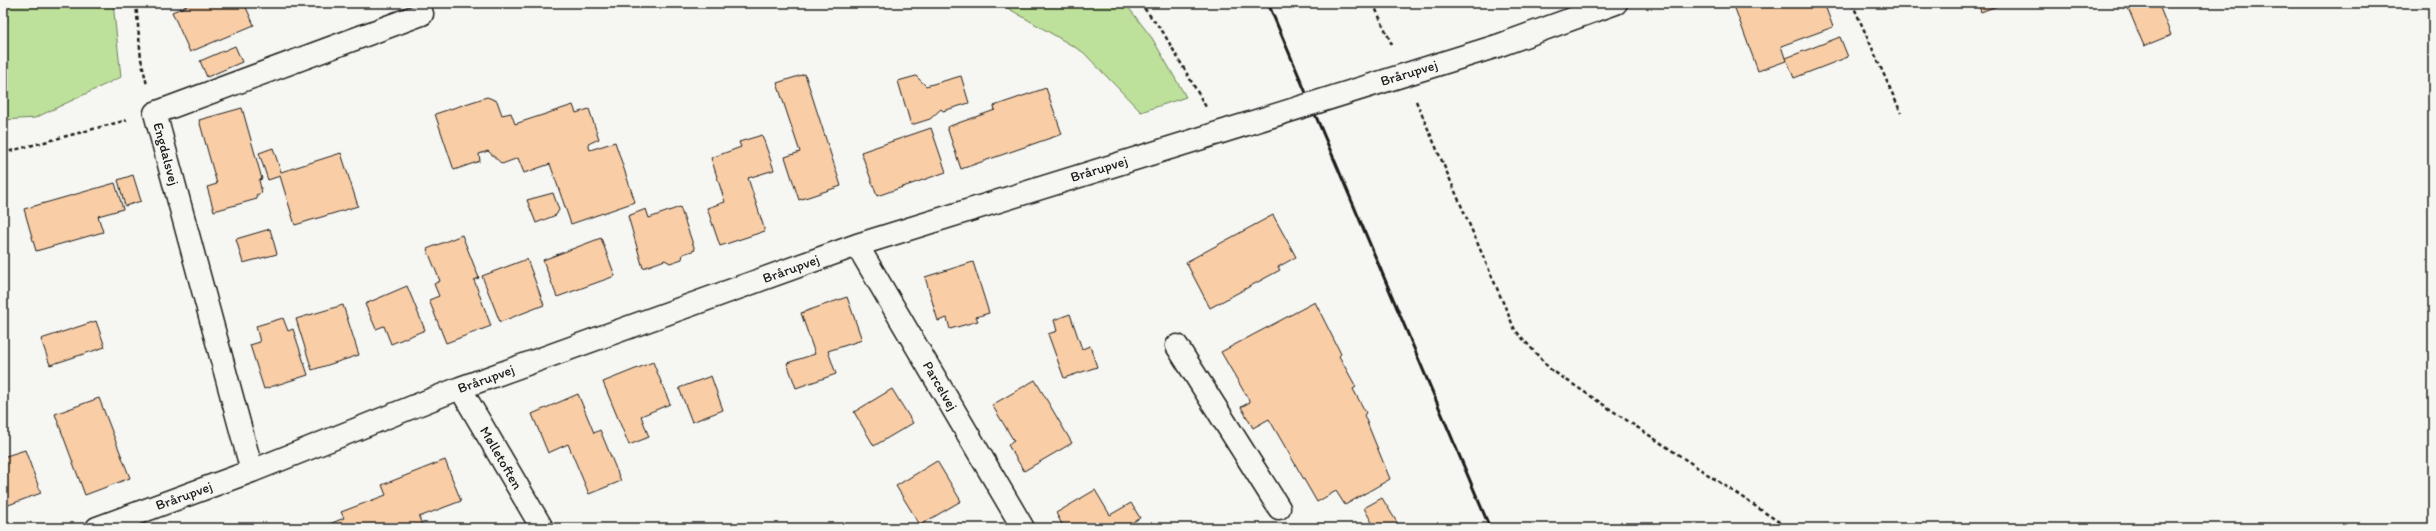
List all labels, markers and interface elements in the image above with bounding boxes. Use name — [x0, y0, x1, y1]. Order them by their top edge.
street label: Brårupvej — [1378, 56, 1440, 90]
street label: Engdalsvej — [149, 121, 183, 187]
street label: Brårupvej — [1068, 152, 1130, 186]
street label: Brårupvej — [760, 251, 822, 287]
street label: Parcelvej — [919, 358, 961, 414]
street label: Brårupvej — [455, 361, 517, 397]
street label: Mølletoften — [476, 423, 526, 493]
street label: Brårupvej — [153, 478, 215, 514]

